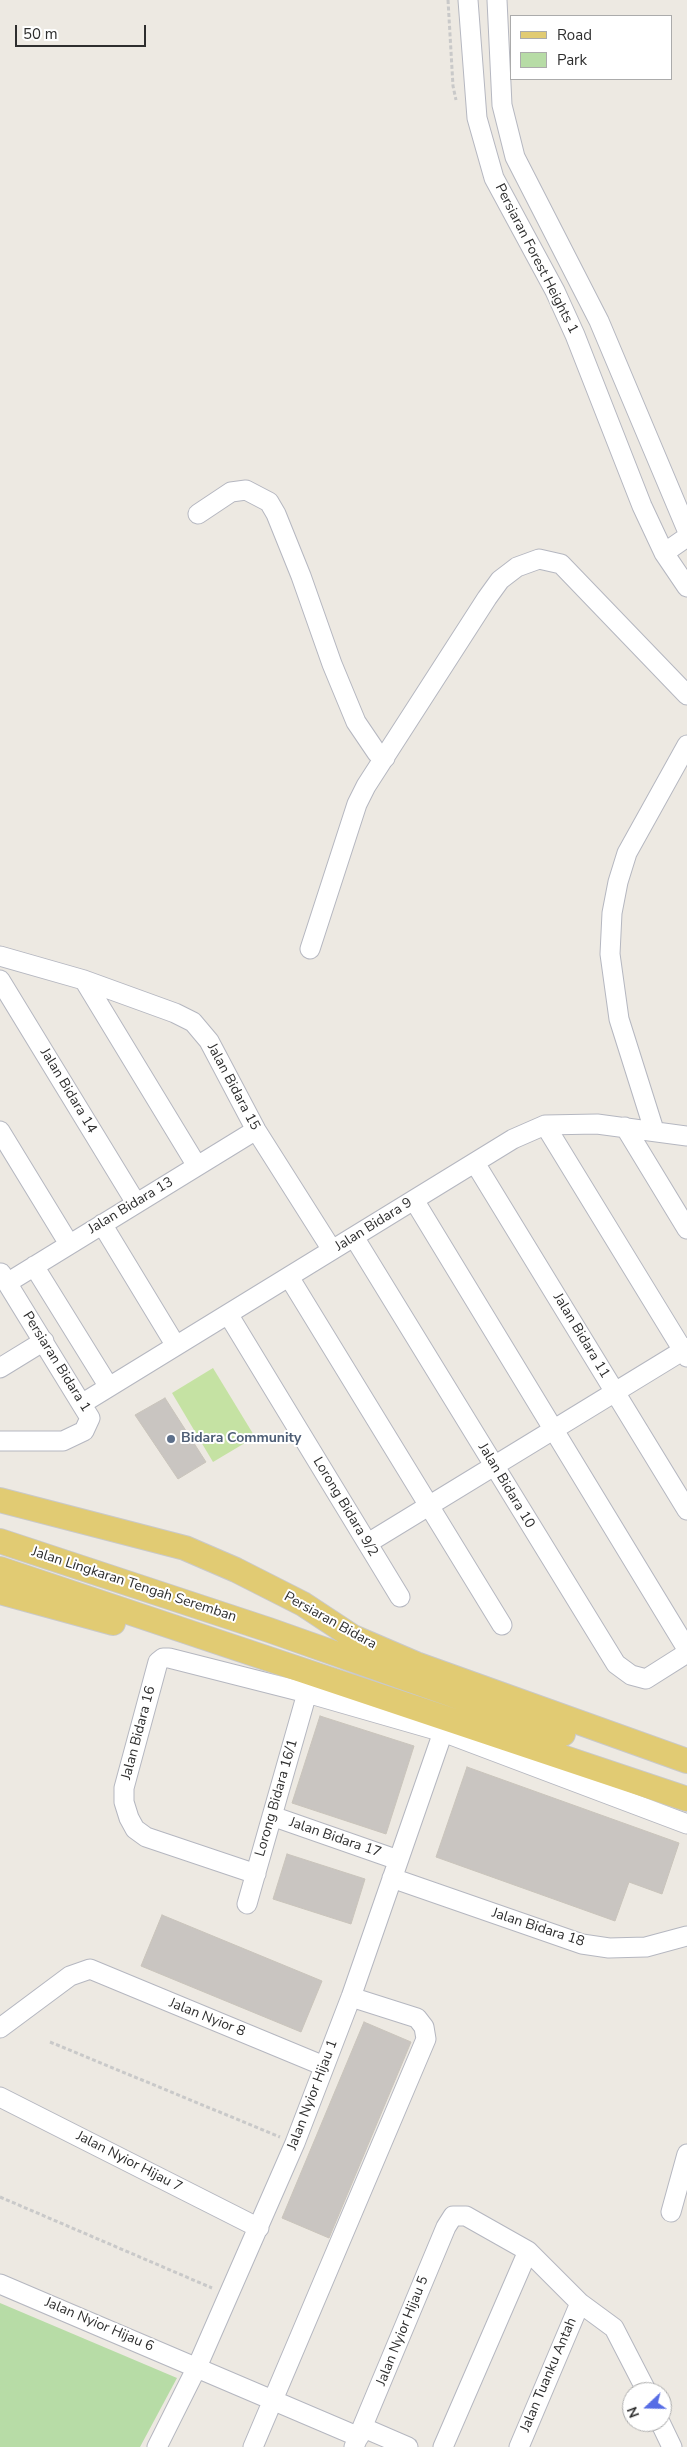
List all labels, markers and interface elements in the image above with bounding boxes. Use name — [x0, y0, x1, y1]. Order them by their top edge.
scale bar — [18, 15, 149, 47]
legend — [510, 15, 672, 80]
text: 50 m — [23, 24, 58, 44]
text: Road — [557, 25, 592, 45]
text: Park — [557, 50, 587, 70]
street label: Persiaran Forest Heights 1 — [491, 181, 581, 337]
street label: Jalan Bidara 15 — [203, 1041, 263, 1133]
street label: Jalan Bidara 14 — [36, 1045, 100, 1137]
street label: Jalan Bidara 13 — [85, 1174, 177, 1238]
street label: Jalan Bidara 9 — [332, 1195, 416, 1255]
street label: Jalan Bidara 11 — [549, 1290, 613, 1382]
street label: Persiaran Bidara 1 — [18, 1309, 94, 1415]
place label: Bidara Community — [181, 1431, 301, 1447]
marker: Bidara Community — [165, 1433, 177, 1445]
street label: Jalan Bidara 10 — [474, 1440, 538, 1532]
street label: Lorong Bidara 9/2 — [309, 1454, 381, 1560]
street label: Jalan Lingkaran Tengah Seremban — [30, 1544, 238, 1626]
street label: Persiaran Bidara — [281, 1589, 379, 1653]
street label: Jalan Bidara 16 — [118, 1684, 160, 1782]
street label: Lorong Bidara 16/1 — [252, 1737, 302, 1859]
street label: Jalan Bidara 17 — [287, 1814, 383, 1862]
street label: Jalan Bidara 18 — [490, 1905, 586, 1951]
street label: Jalan Nyior 8 — [166, 1995, 248, 2041]
street label: Jalan Nyior Hijau 1 — [284, 2037, 342, 2153]
street label: Jalan Nyior Hijau 7 — [73, 2128, 185, 2196]
street label: Jalan Nyior Hijau 5 — [373, 2274, 433, 2388]
street label: Jalan Nyior Hijau 6 — [42, 2294, 156, 2356]
street label: Jalan Tuanku Antah — [517, 2315, 581, 2435]
north arrow — [622, 2382, 672, 2432]
text: N — [623, 2404, 644, 2421]

